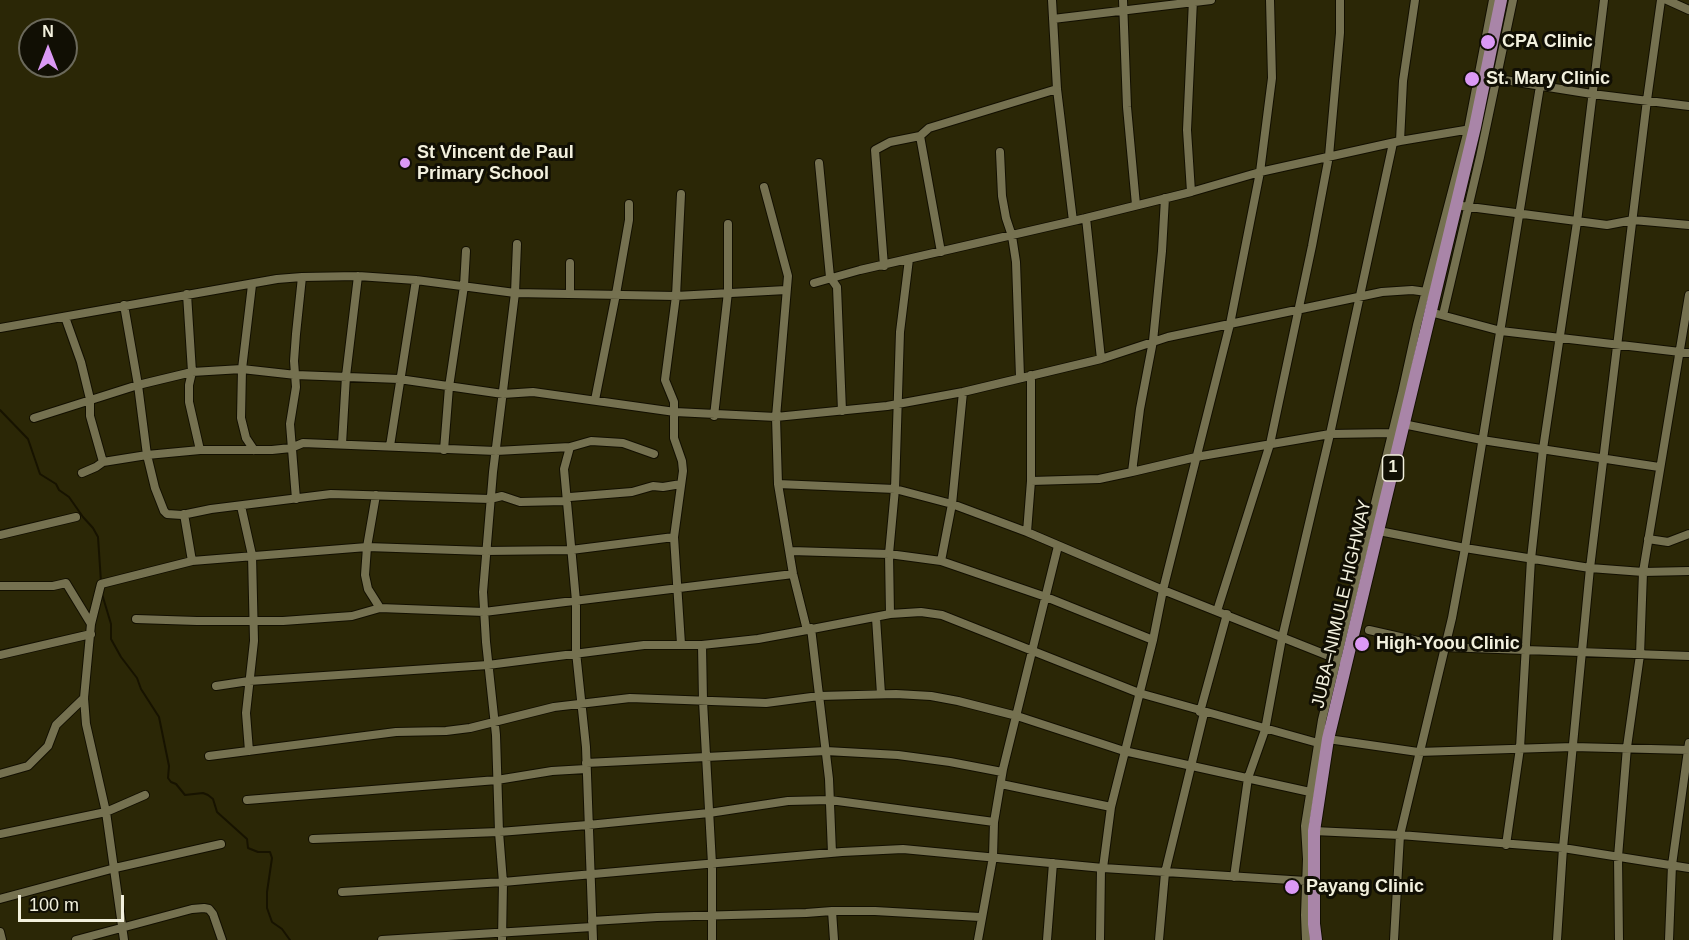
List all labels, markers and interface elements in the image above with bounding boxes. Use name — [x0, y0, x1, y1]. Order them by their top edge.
north arrow — [18, 18, 78, 78]
text: N — [42, 23, 54, 40]
place label: CPA Clinic — [1502, 31, 1593, 53]
marker: CPA Clinic — [1479, 33, 1497, 51]
place label: St. Mary Clinic — [1486, 68, 1610, 90]
marker: St. Mary Clinic — [1463, 70, 1481, 88]
place label: St Vincent de Paul Primary School — [417, 142, 574, 184]
marker: St Vincent de Paul Primary School — [398, 156, 412, 170]
road number: 1 — [1382, 455, 1404, 481]
street label: JUBA–NIMULE HIGHWAY — [1308, 498, 1376, 710]
place label: High-Yoou Clinic — [1376, 633, 1520, 655]
marker: High-Yoou Clinic — [1353, 635, 1371, 653]
place label: Payang Clinic — [1306, 876, 1424, 898]
marker: Payang Clinic — [1283, 878, 1301, 896]
scale bar — [21, 883, 128, 921]
text: 100 m — [29, 895, 79, 915]

